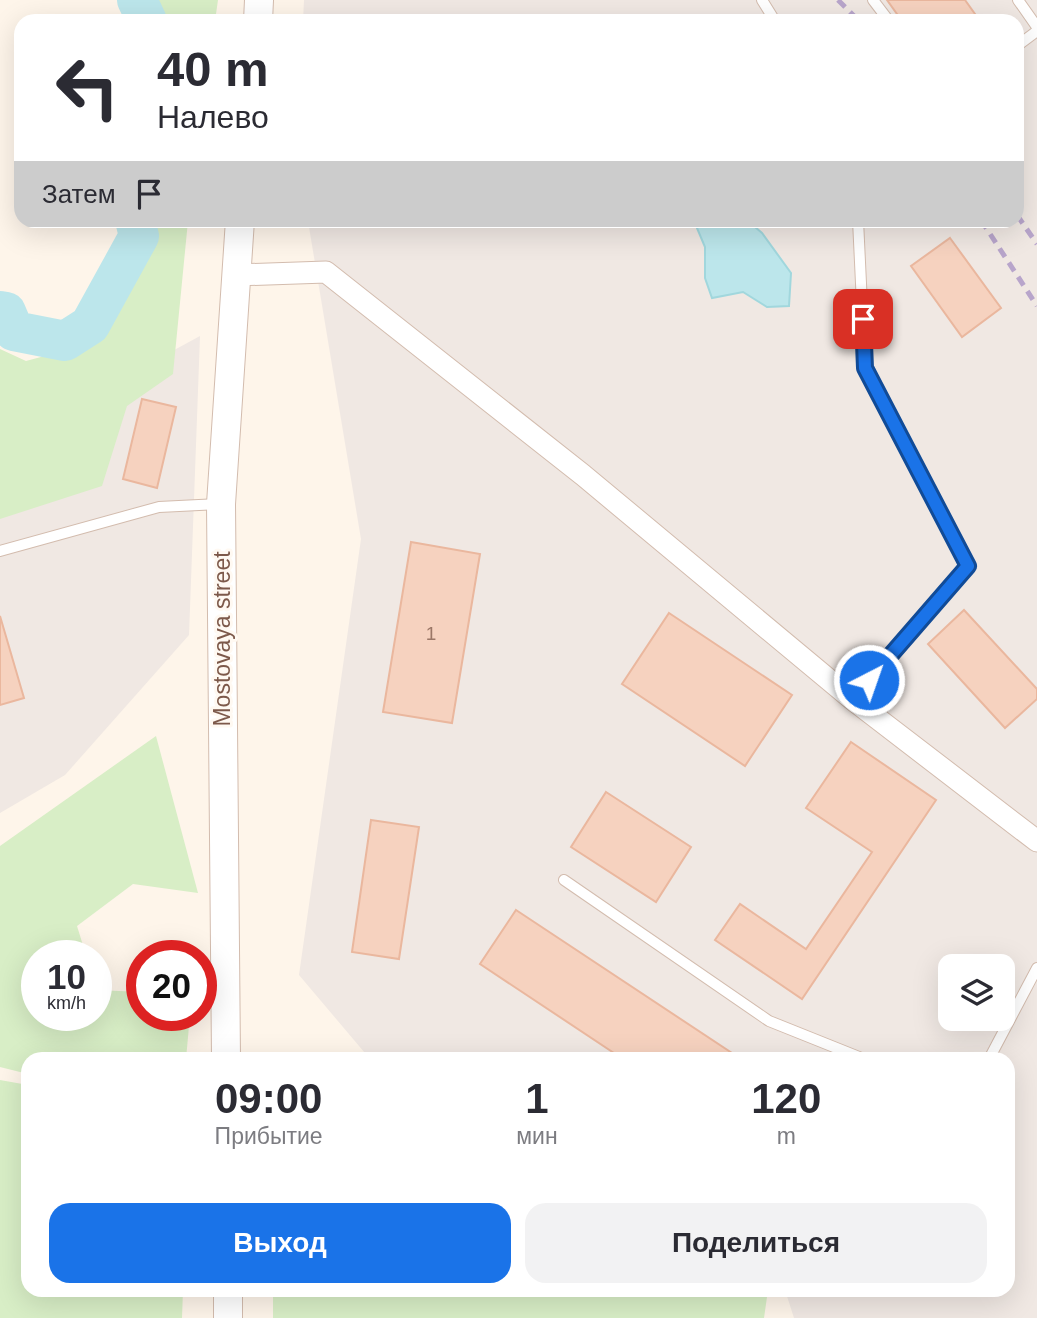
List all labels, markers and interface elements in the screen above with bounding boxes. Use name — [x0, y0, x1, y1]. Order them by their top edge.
icon: left — [42, 42, 133, 133]
text: 40 m — [157, 42, 269, 96]
text: Налево — [157, 99, 269, 135]
icon: arrive — [130, 175, 168, 213]
text: Затем — [42, 179, 116, 209]
pin — [833, 289, 893, 349]
icon: arrive — [844, 300, 882, 338]
street label: Mostovaya street — [209, 551, 235, 727]
house number: 1 — [426, 623, 436, 644]
position arrow — [832, 643, 906, 717]
speed limit sign: 20 — [126, 940, 217, 1031]
map controls — [938, 954, 1015, 1031]
button: layers — [938, 954, 1015, 1031]
text: 10 — [47, 957, 86, 996]
text: km/h — [47, 993, 86, 1013]
text: 09:00 — [215, 1075, 322, 1122]
text: 1 — [525, 1075, 549, 1122]
text: 120 — [751, 1075, 821, 1122]
text: Прибытие — [215, 1123, 323, 1149]
text: мин — [516, 1123, 558, 1149]
text: m — [777, 1123, 796, 1149]
button: Выход — [49, 1203, 511, 1283]
button: Поделиться — [525, 1203, 987, 1283]

